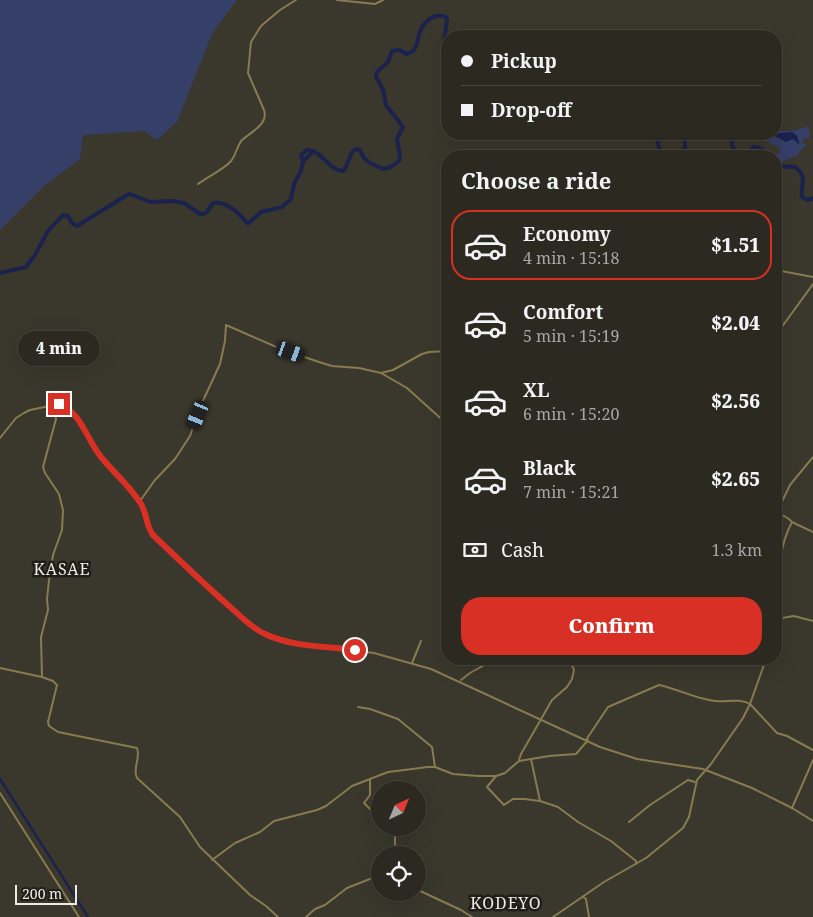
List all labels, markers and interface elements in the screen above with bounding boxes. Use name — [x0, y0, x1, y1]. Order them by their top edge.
text: Pickup — [491, 48, 557, 74]
text: Drop-off — [491, 97, 571, 123]
text: Choose a ride — [461, 165, 611, 195]
text: Economy — [523, 221, 611, 247]
icon: car — [463, 223, 508, 268]
text: $1.51 — [711, 232, 760, 258]
text: 4 min · 15:18 — [523, 247, 619, 269]
text: Comfort — [523, 299, 603, 325]
icon: car — [463, 301, 508, 346]
text: $2.04 — [711, 310, 760, 336]
text: 5 min · 15:19 — [523, 325, 619, 347]
callout: 4 min — [18, 332, 100, 366]
text: 4 min — [36, 337, 82, 359]
car — [274, 340, 307, 364]
text: XL — [523, 377, 549, 403]
icon: car — [463, 379, 508, 424]
text: $2.56 — [711, 388, 760, 414]
route end — [48, 393, 70, 415]
car — [185, 398, 210, 432]
text: 6 min · 15:20 — [523, 403, 619, 425]
text: Black — [523, 455, 576, 481]
icon: car — [463, 457, 508, 502]
text: $2.65 — [711, 466, 760, 492]
text: 7 min · 15:21 — [523, 481, 619, 503]
icon: cash — [461, 536, 489, 564]
text: Cash — [501, 537, 544, 563]
text: 1.3 km — [711, 539, 762, 561]
district label: KASAE — [33, 558, 91, 580]
button: Confirm — [461, 597, 762, 655]
route start — [344, 639, 366, 661]
north arrow — [371, 781, 426, 836]
map controls — [371, 781, 426, 901]
button: locate — [371, 846, 426, 901]
scale bar — [15, 882, 78, 905]
text: 200 m — [22, 884, 62, 903]
district label: KODEYO — [470, 892, 542, 914]

